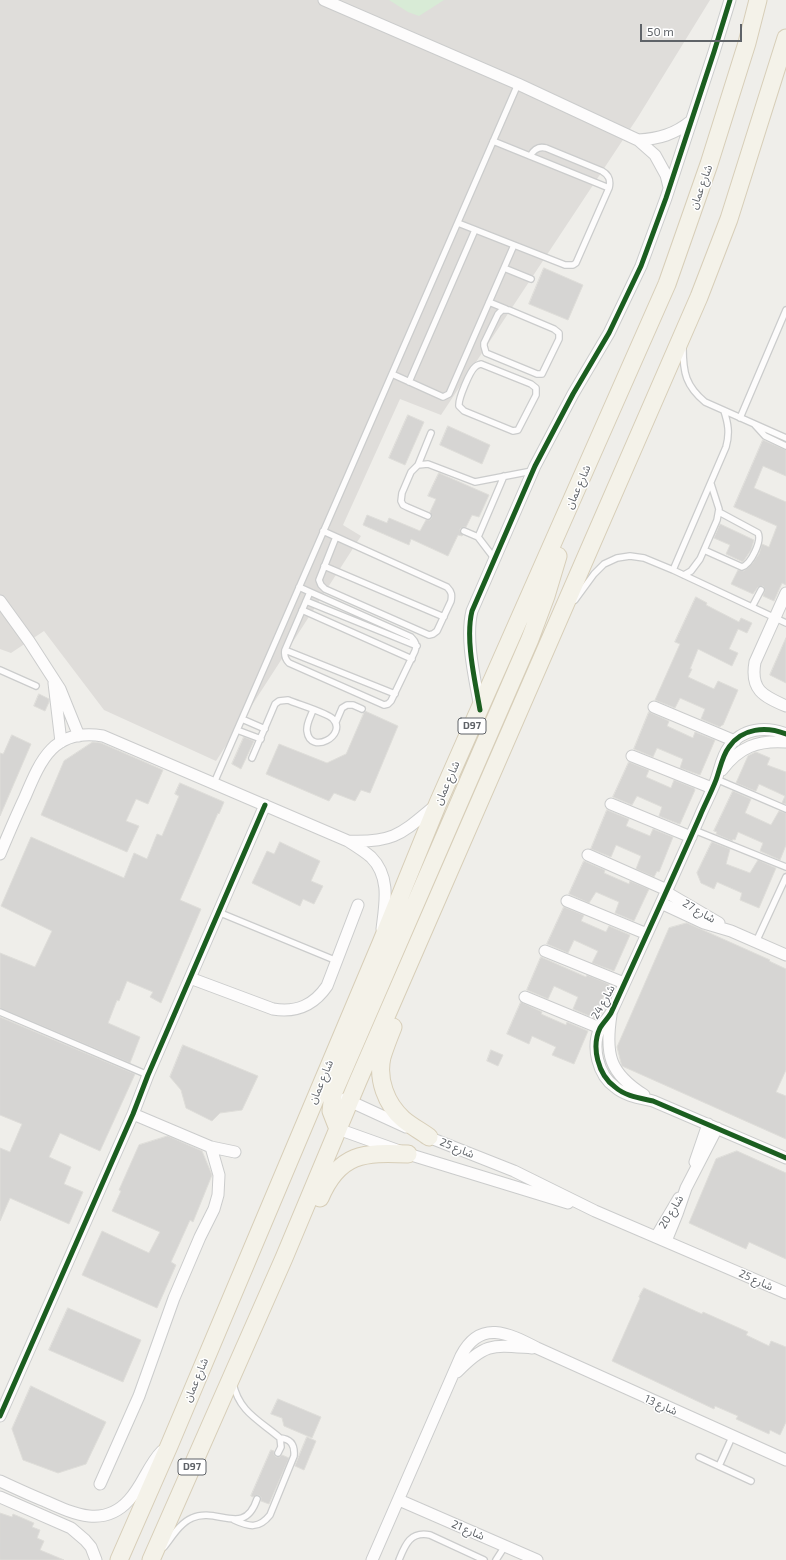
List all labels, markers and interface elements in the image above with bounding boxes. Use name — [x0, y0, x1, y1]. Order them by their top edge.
scale bar — [642, 16, 744, 42]
text: 50 m — [647, 24, 674, 38]
street label: شارع عمان — [687, 163, 715, 211]
street label: شارع عمان — [563, 463, 593, 511]
road number: D97 — [458, 718, 486, 734]
street label: شارع عمان — [432, 759, 462, 807]
street label: شارع 27 — [680, 896, 718, 926]
street label: شارع 24 — [588, 983, 618, 1021]
street label: شارع عمان — [306, 1058, 336, 1106]
street label: شارع 25 — [438, 1135, 476, 1161]
street label: شارع 20 — [656, 1193, 686, 1231]
street label: شارع 25 — [737, 1267, 775, 1293]
street label: شارع عمان — [181, 1356, 211, 1404]
street label: شارع 13 — [643, 1392, 679, 1418]
road number: D97 — [178, 1459, 206, 1475]
street label: شارع 21 — [450, 1517, 486, 1543]

